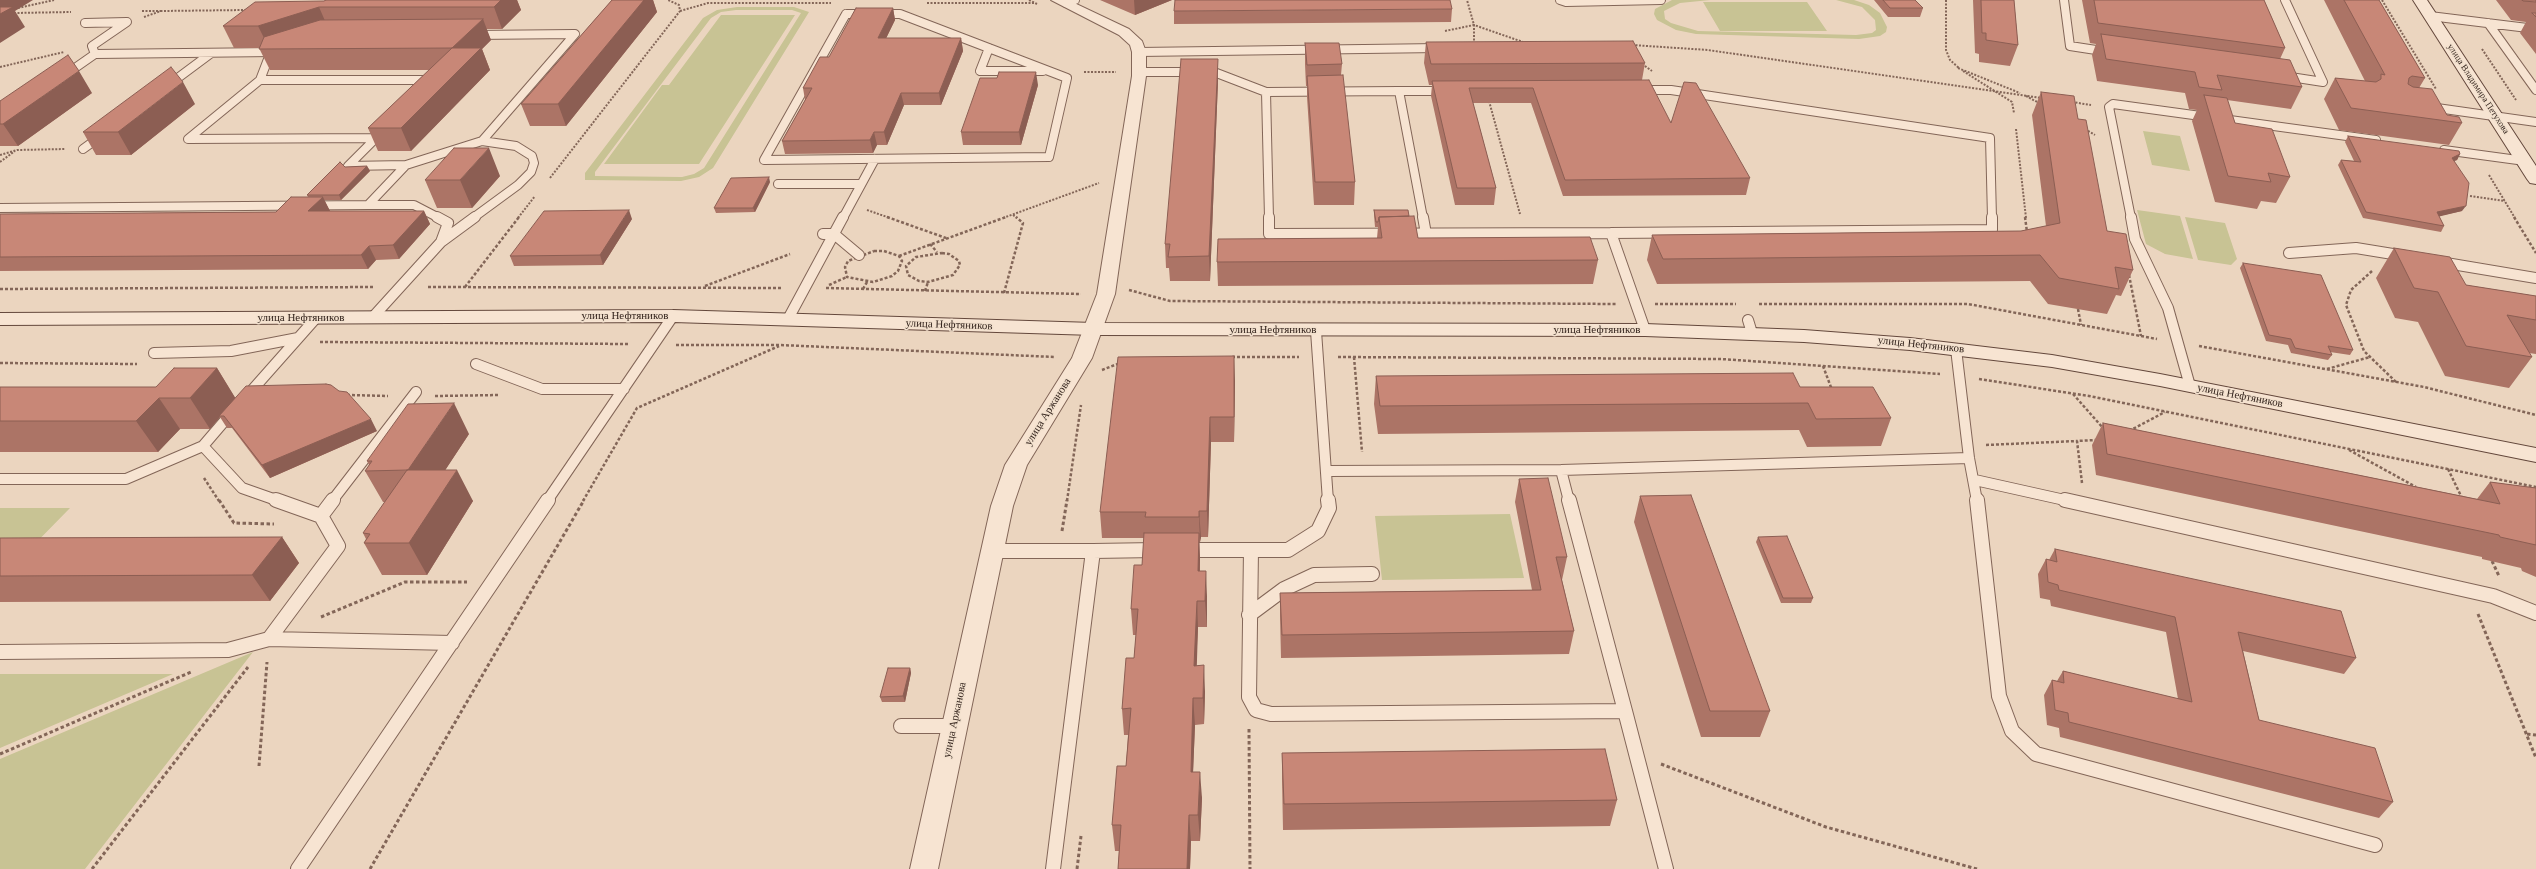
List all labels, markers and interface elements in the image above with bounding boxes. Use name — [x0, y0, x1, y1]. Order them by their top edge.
street label: улица Владимира Петухова — [2445, 42, 2511, 136]
street label: улица Нефтяников — [582, 309, 668, 323]
street label: улица Нефтяников — [258, 311, 344, 325]
street label: улица Нефтяников — [905, 317, 993, 333]
street label: улица Нефтяников — [1230, 323, 1316, 337]
street label: улица Нефтяников — [1554, 323, 1640, 337]
street label: улица Нефтяников — [1877, 334, 1965, 356]
street label: улица Аржанова — [1022, 376, 1074, 448]
street label: улица Нефтяников — [2196, 381, 2284, 411]
street label: улица Аржанова — [941, 681, 969, 759]

